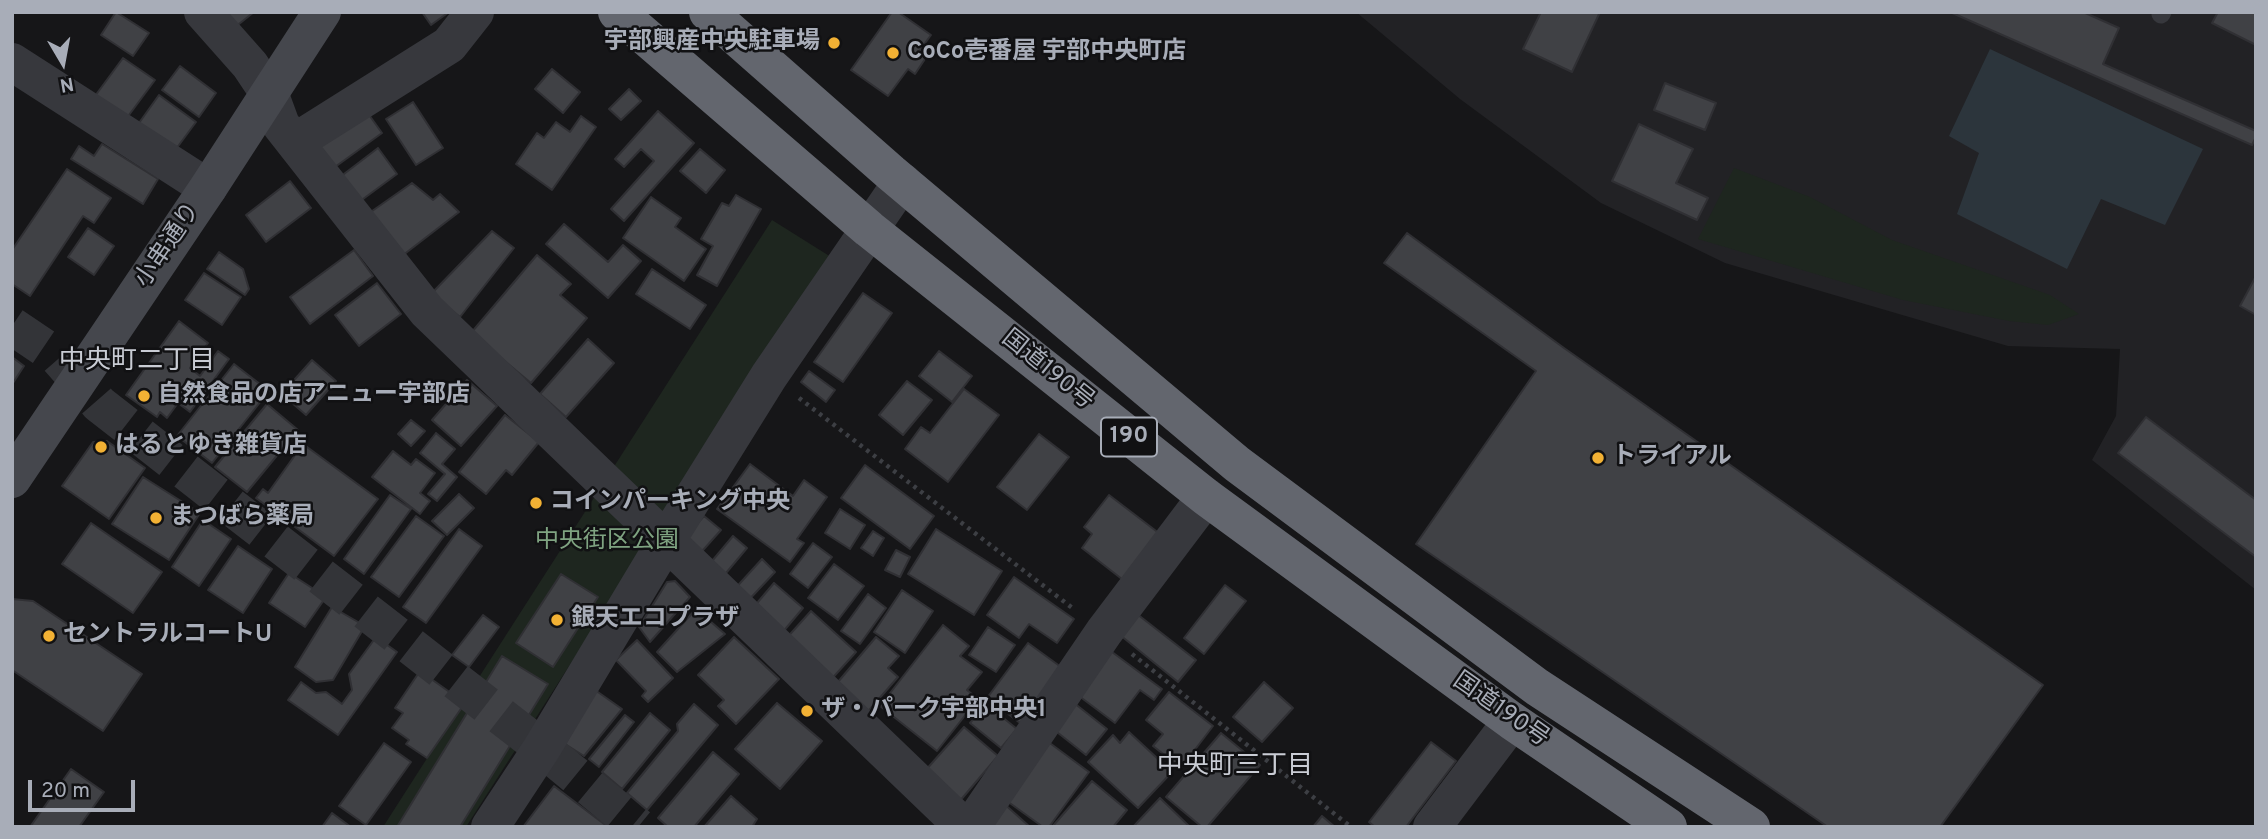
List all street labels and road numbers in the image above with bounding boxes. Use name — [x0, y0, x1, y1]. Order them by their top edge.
street label: 小串通り — [130, 198, 208, 294]
street label: 国道190号 — [995, 325, 1099, 417]
road number: 190 — [1101, 418, 1157, 457]
street label: 国道190号 — [1446, 668, 1554, 754]

